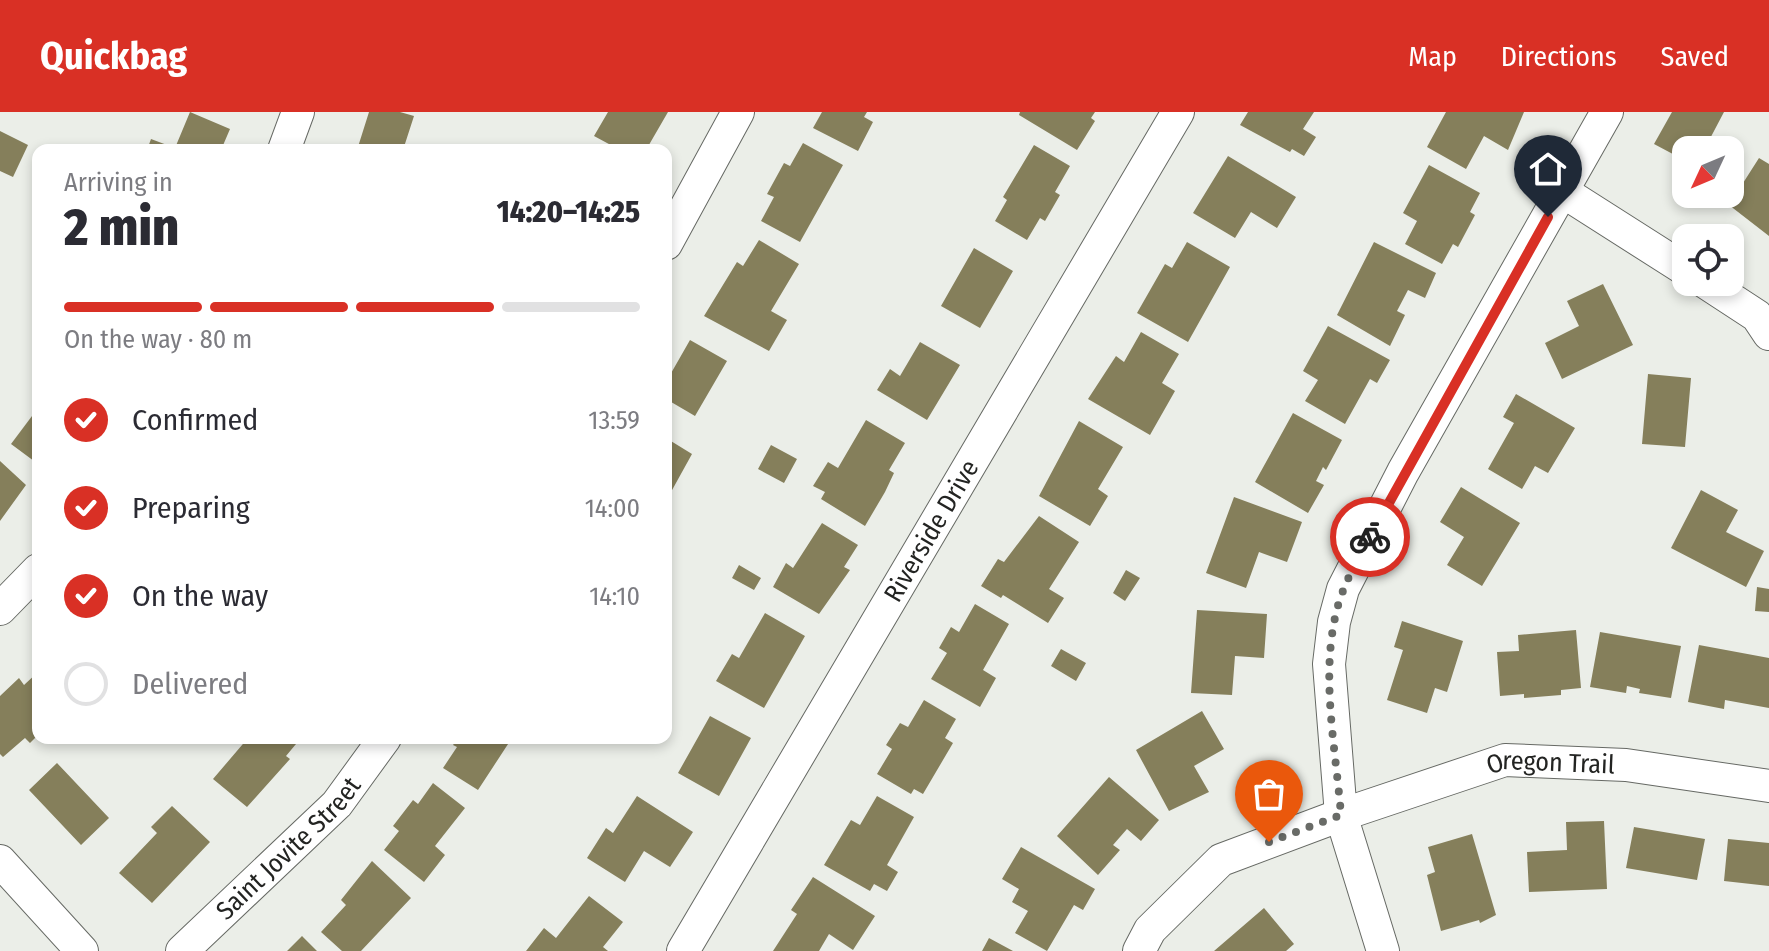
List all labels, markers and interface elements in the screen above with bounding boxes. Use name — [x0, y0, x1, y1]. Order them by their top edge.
text: Quickbag — [40, 33, 187, 79]
text: Map — [1408, 40, 1457, 73]
text: Directions — [1501, 40, 1617, 73]
text: Saved — [1661, 40, 1729, 73]
pin — [1514, 135, 1582, 217]
north arrow — [1672, 136, 1744, 208]
map controls — [1672, 136, 1744, 296]
icon: home — [1526, 147, 1570, 191]
text: Arriving in — [64, 167, 173, 198]
text: 14:20–14:25 — [497, 194, 640, 230]
text: 2 min — [64, 196, 179, 259]
button: locate — [1672, 224, 1744, 296]
text: On the way · 80 m — [64, 324, 252, 355]
icon: check — [64, 398, 108, 442]
text: Confirmed — [132, 402, 258, 438]
text: 13:59 — [588, 405, 640, 436]
street label: Riverside Drive — [877, 454, 985, 607]
icon: check — [64, 486, 108, 530]
text: Preparing — [132, 490, 250, 526]
text: 14:00 — [585, 493, 640, 524]
courier — [1330, 497, 1410, 577]
icon: bike — [1348, 515, 1392, 559]
icon: check — [64, 574, 108, 618]
text: On the way — [132, 578, 268, 614]
text: 14:10 — [589, 581, 640, 612]
text: Delivered — [132, 666, 248, 702]
street label: Oregon Trail — [1482, 744, 1615, 781]
pin — [1235, 760, 1303, 842]
street label: Saint Jovite Street — [210, 771, 367, 926]
icon: bag — [1247, 772, 1291, 816]

